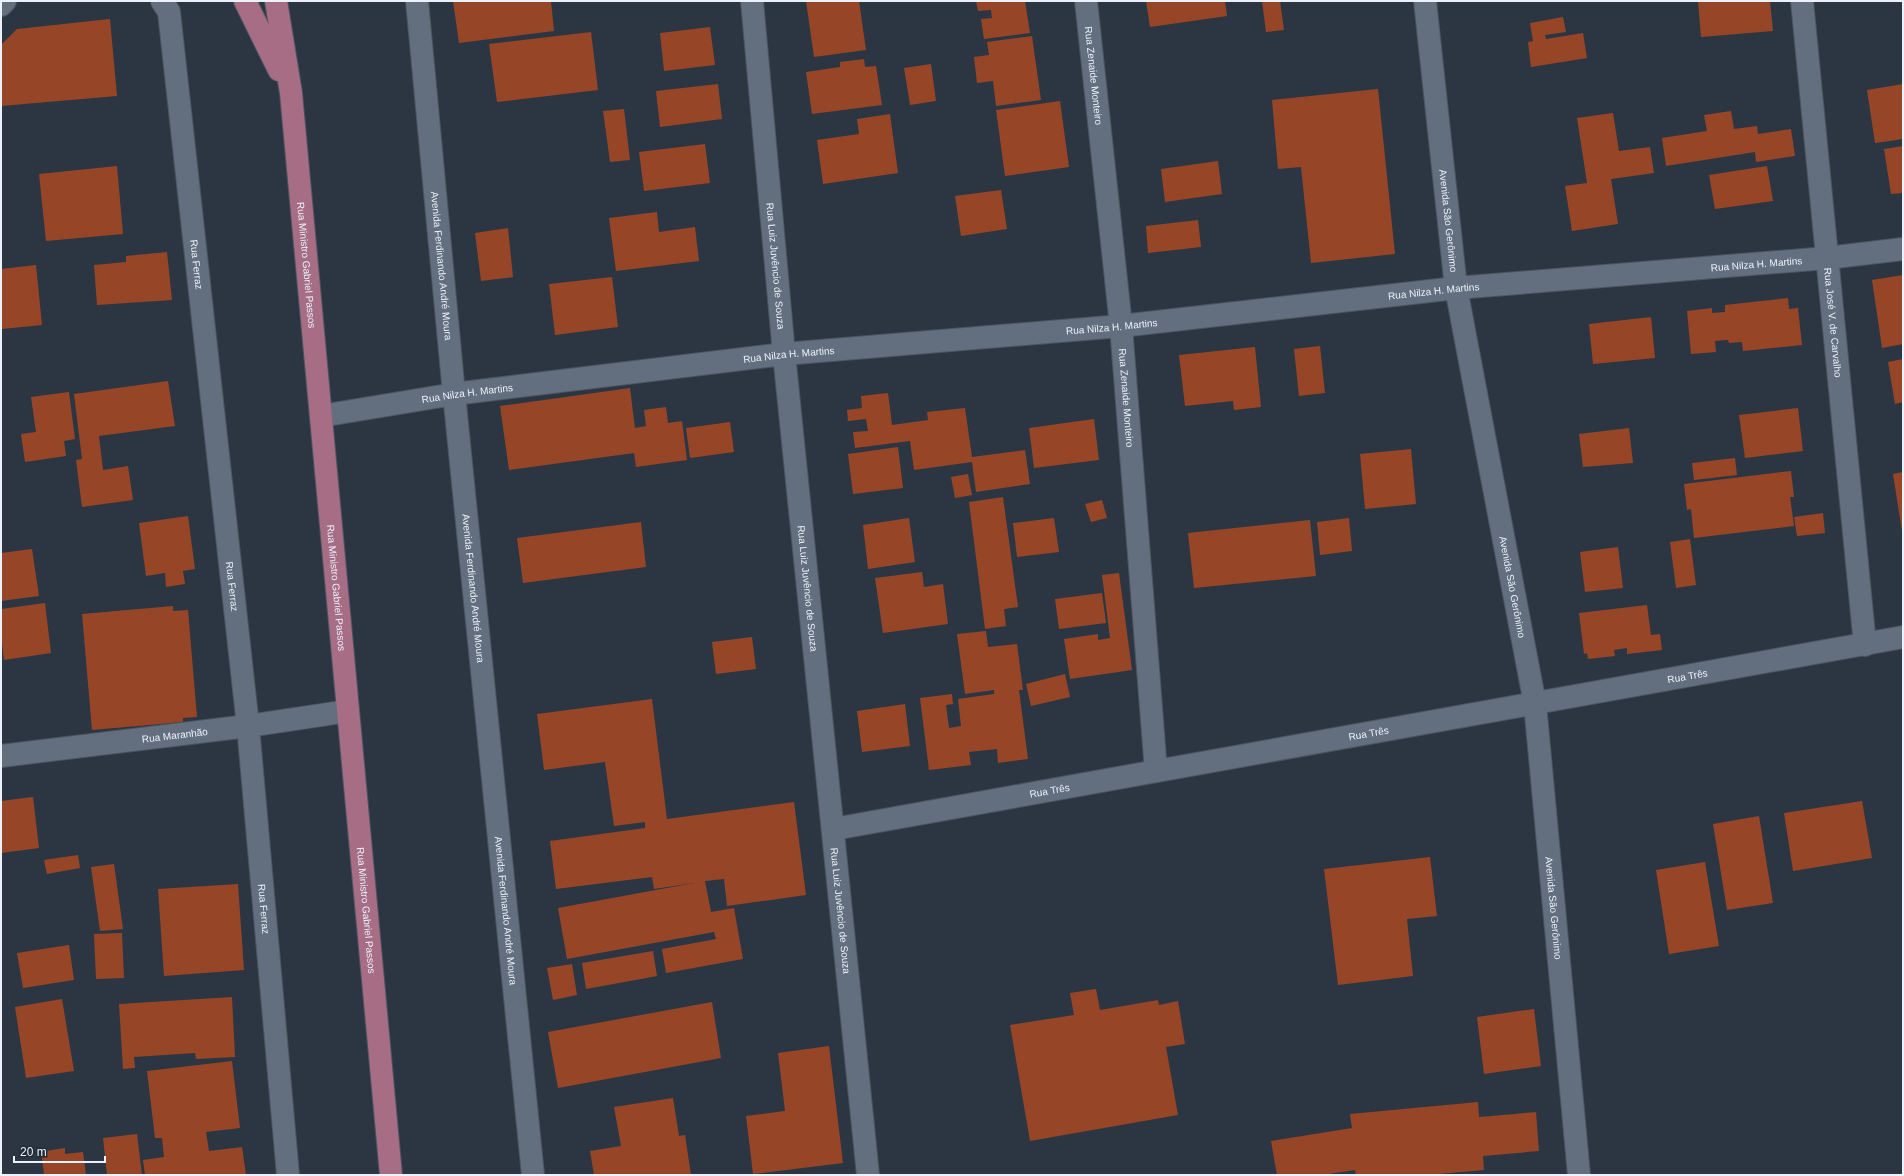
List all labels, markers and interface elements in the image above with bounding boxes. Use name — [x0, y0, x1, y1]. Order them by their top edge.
street label: Rua Zenaide Monteiro — [1083, 26, 1105, 126]
street label: Avenida São Gerônimo — [1438, 169, 1460, 273]
street label: Avenida Ferdinando André Moura — [429, 191, 454, 341]
street label: Rua Ministro Gabriel Passos — [296, 201, 318, 329]
street label: Rua Luiz Juvêncio de Souza — [765, 202, 787, 330]
street label: Rua Ferraz — [189, 239, 205, 290]
street label: Rua Nilza H. Martins — [1710, 255, 1803, 273]
street label: Rua José V. de Carvalho — [1823, 267, 1844, 378]
street label: Rua Nilza H. Martins — [1387, 281, 1480, 301]
street label: Rua Nilza H. Martins — [1065, 316, 1158, 336]
street label: Rua Nilza H. Martins — [743, 344, 835, 364]
street label: Rua Zenaide Monteiro — [1117, 348, 1136, 448]
street label: Rua Nilza H. Martins — [421, 381, 513, 405]
street label: Avenida Ferdinando André Moura — [461, 513, 487, 664]
street label: Rua Ministro Gabriel Passos — [325, 524, 348, 651]
street label: Rua Luiz Juvêncio de Souza — [796, 525, 820, 652]
street label: Avenida São Gerônimo — [1498, 535, 1528, 639]
street label: Rua Ferraz — [224, 561, 241, 612]
street label: Rua Três — [1666, 667, 1708, 685]
street label: Rua Três — [1347, 724, 1389, 742]
street label: Rua Maranhão — [141, 725, 209, 744]
street label: Rua Três — [1029, 781, 1071, 799]
street label: Avenida Ferdinando André Moura — [493, 836, 519, 986]
street label: Rua Ministro Gabriel Passos — [355, 847, 378, 974]
street label: Rua Luiz Juvêncio de Souza — [829, 847, 853, 975]
street label: Avenida São Gerônimo — [1544, 856, 1564, 960]
street label: Rua Ferraz — [257, 883, 272, 934]
scale bar — [14, 1138, 105, 1164]
text: 20 m — [20, 1145, 47, 1159]

